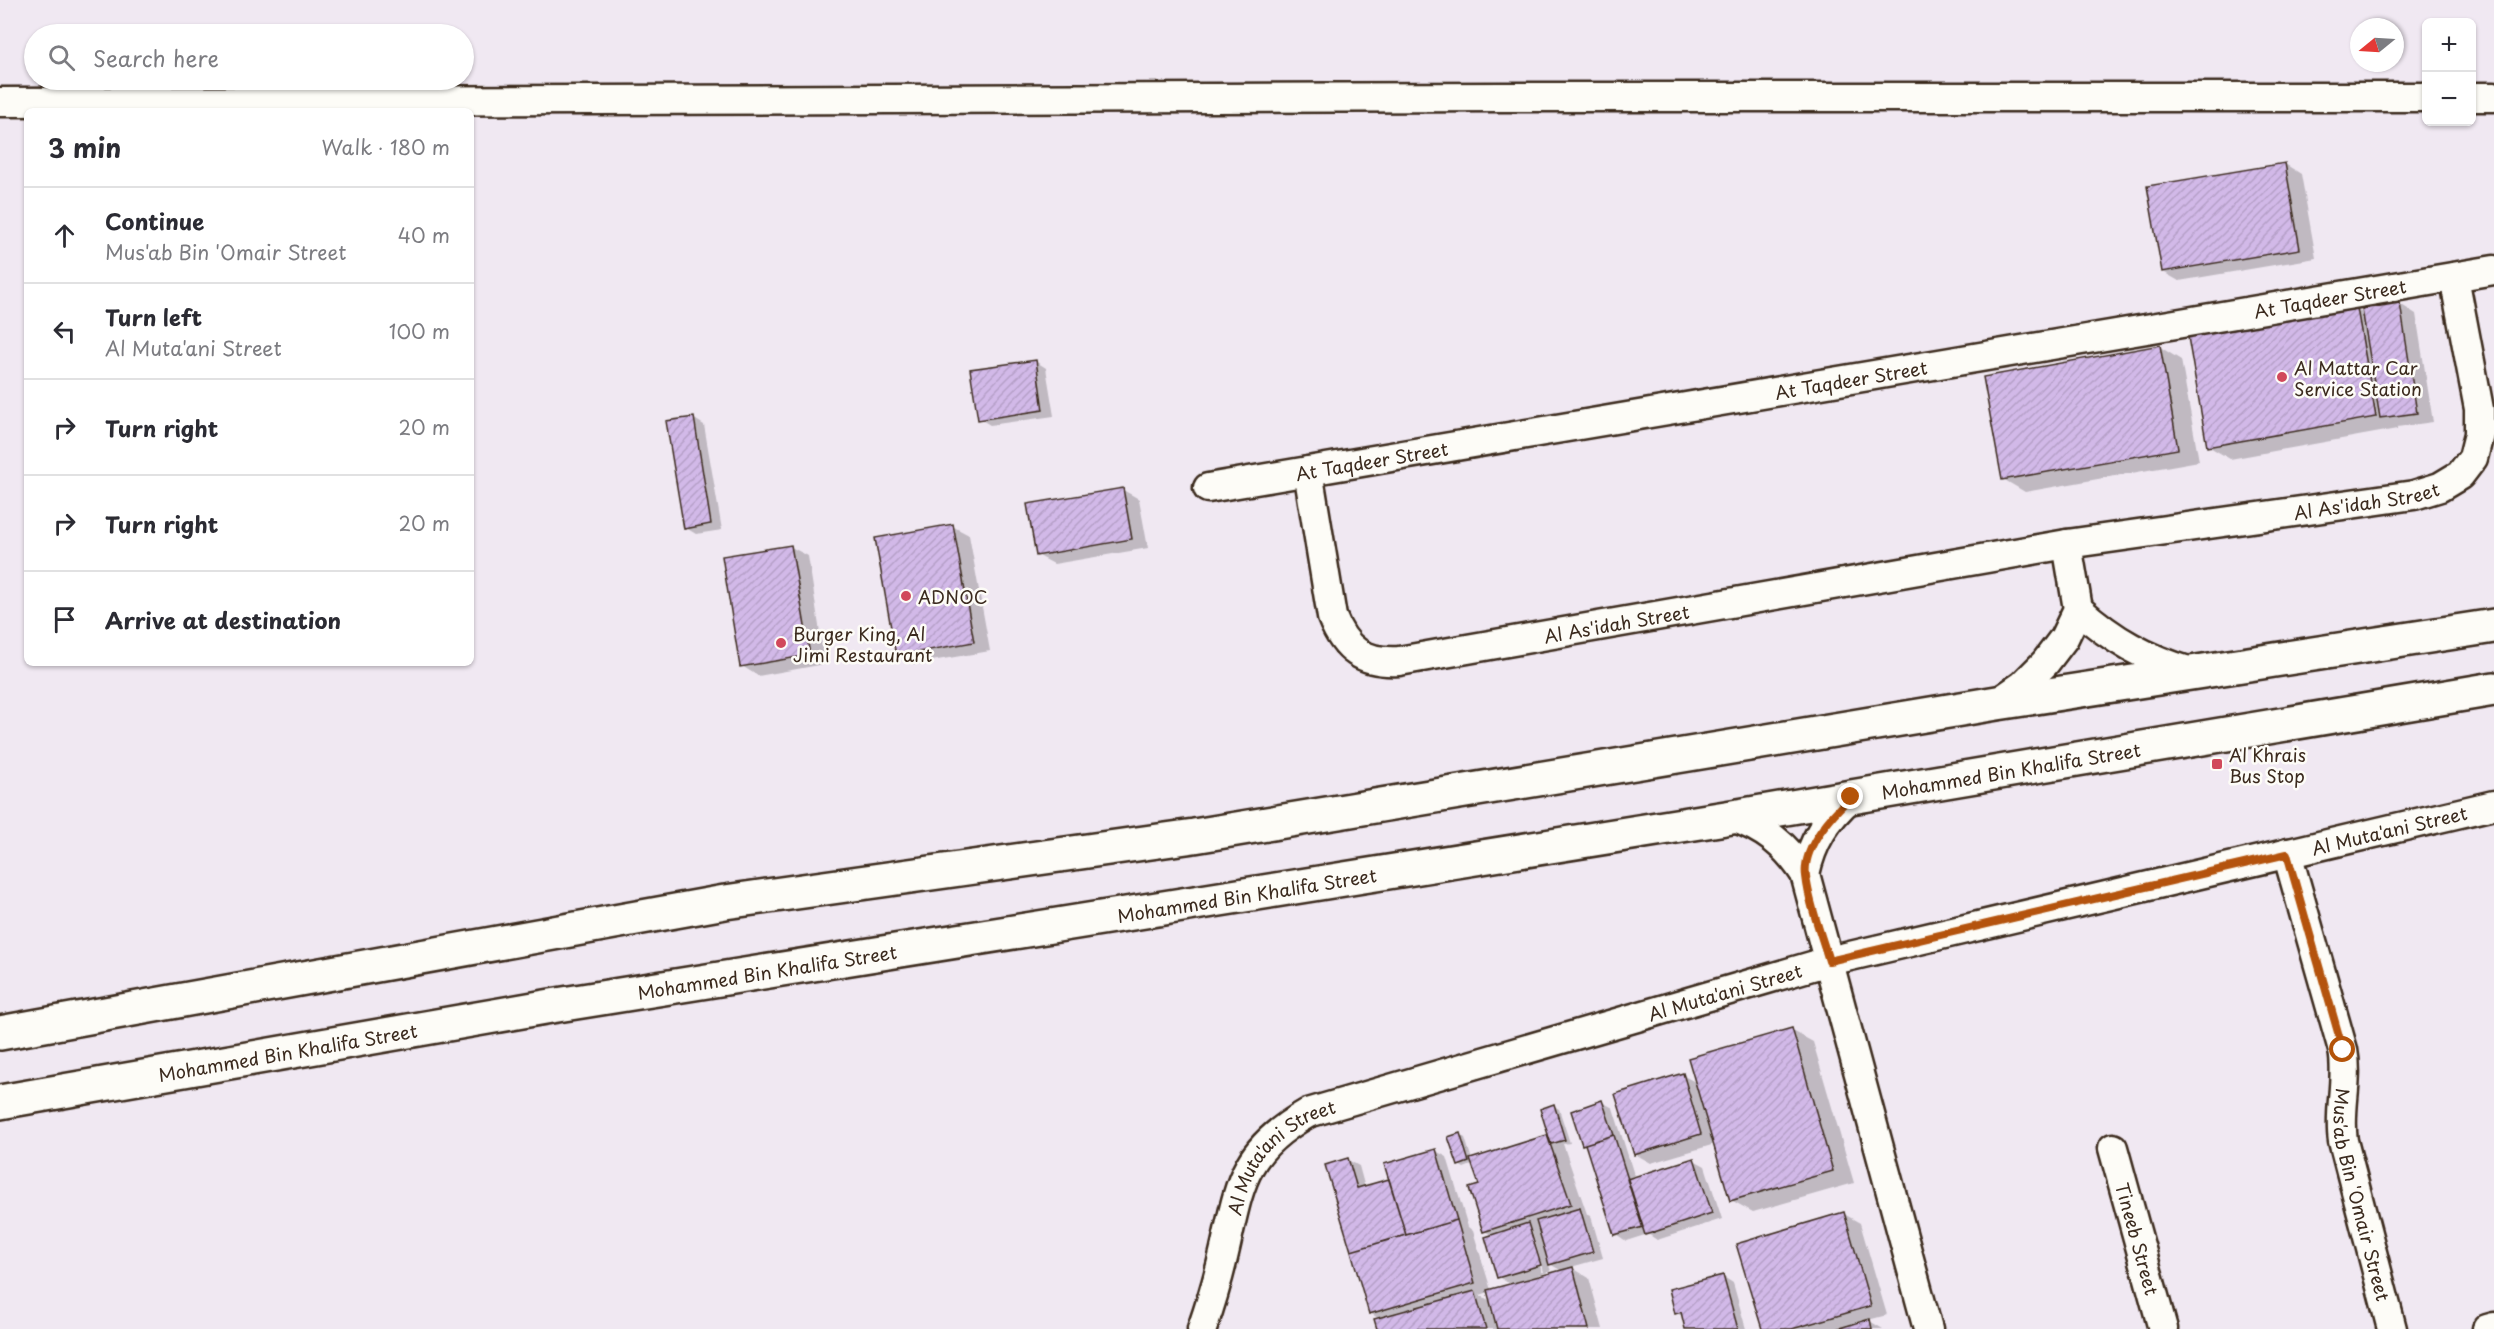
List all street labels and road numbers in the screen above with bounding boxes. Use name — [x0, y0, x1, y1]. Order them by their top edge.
street label: At Taqdeer Street — [2252, 272, 2408, 324]
street label: At Taqdeer Street — [1773, 353, 1929, 405]
street label: At Taqdeer Street — [1293, 434, 1450, 486]
street label: Al As'idah Street — [2292, 475, 2442, 525]
street label: Al As'idah Street — [1541, 597, 1691, 649]
street label: Mohammed Bin Khalifa Street — [1879, 735, 2142, 805]
street label: Al Muta'ani Street — [2309, 798, 2470, 861]
street label: Mohammed Bin Khalifa Street — [1115, 861, 1378, 929]
street label: Mohammed Bin Khalifa Street — [635, 937, 899, 1005]
street label: Al Muta'ani Street — [1645, 956, 1805, 1027]
street label: Mohammed Bin Khalifa Street — [156, 1016, 419, 1088]
street label: Mus'ab Bin 'Omair Street — [2328, 1087, 2398, 1304]
street label: Al Muta'ani Street — [1220, 1092, 1338, 1218]
street label: Tineeb Street — [2110, 1179, 2166, 1298]

